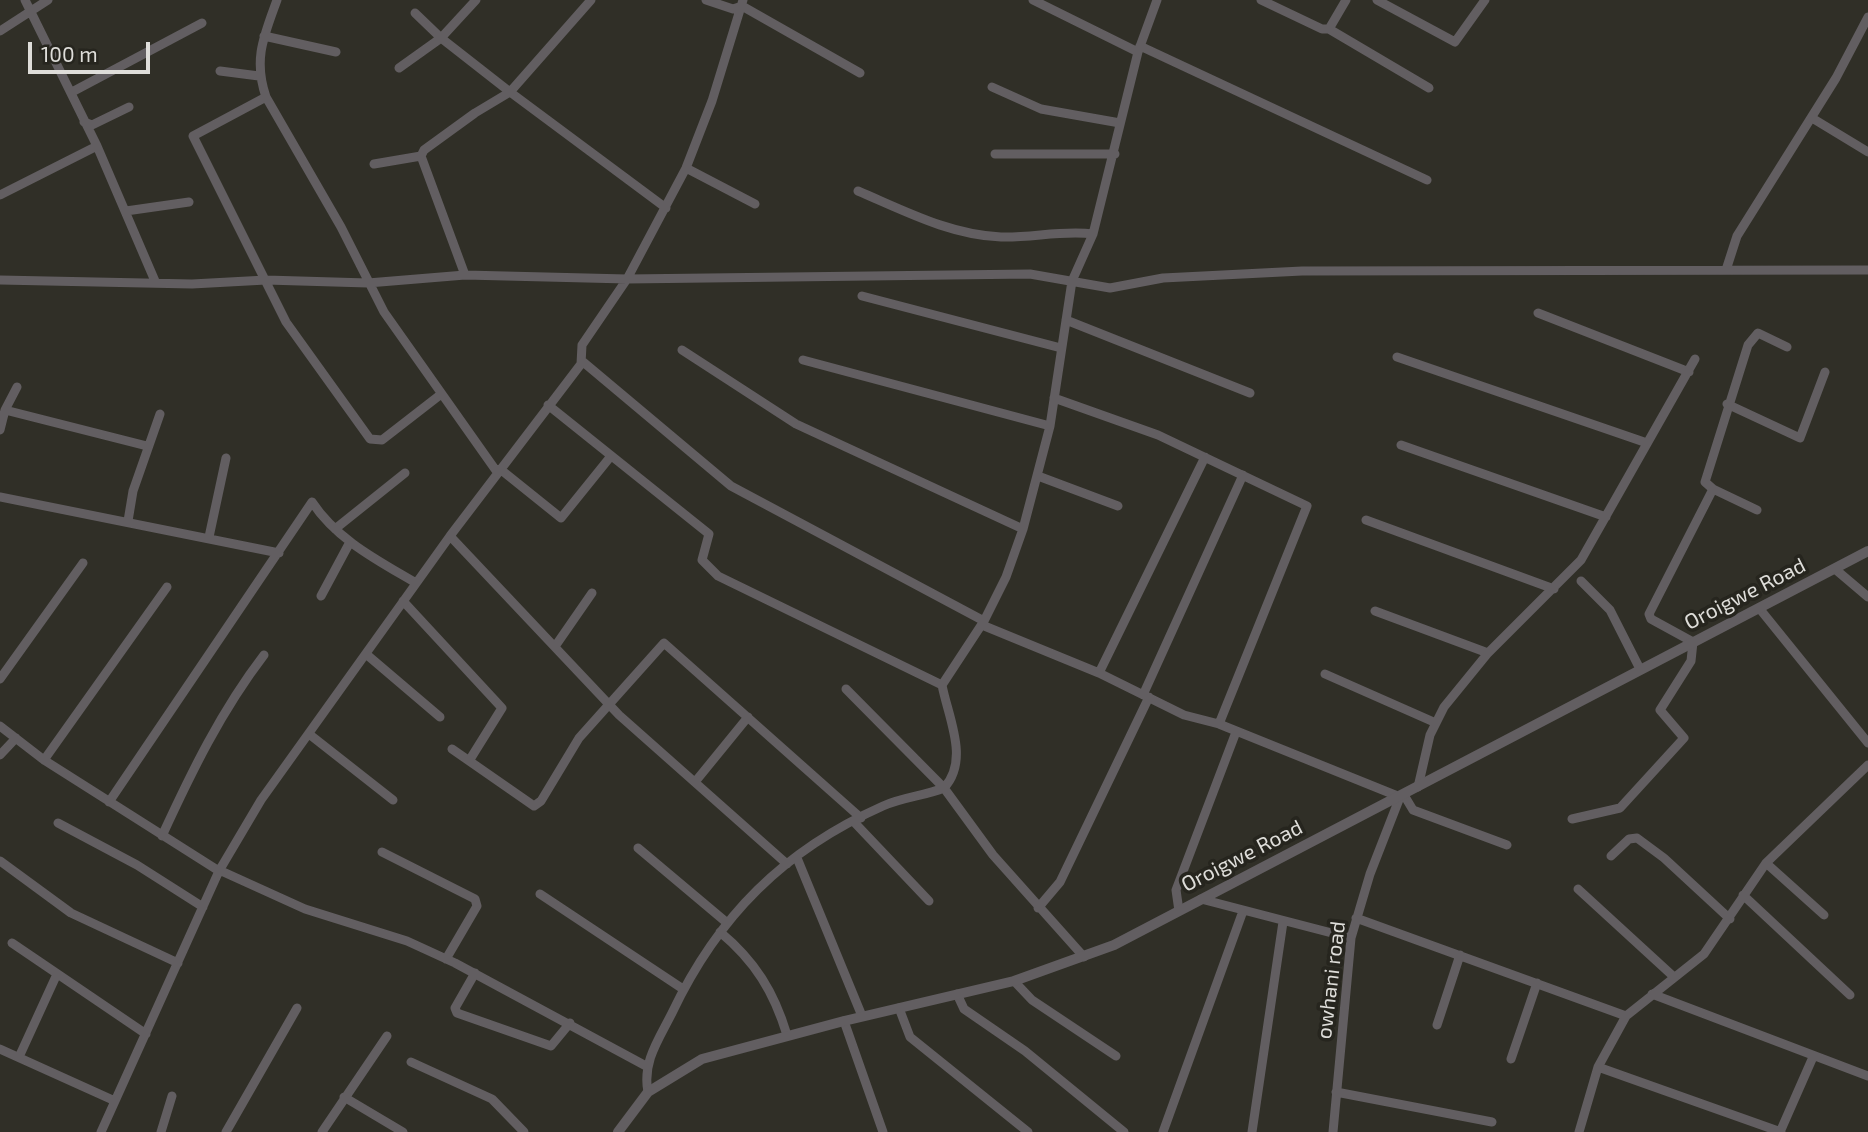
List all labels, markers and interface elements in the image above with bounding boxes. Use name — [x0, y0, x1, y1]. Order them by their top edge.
scale bar — [32, 28, 154, 72]
text: 100 m — [41, 41, 98, 66]
street label: Oroigwe Road — [1680, 553, 1810, 635]
street label: Oroigwe Road — [1177, 815, 1307, 897]
street label: owhani road — [1311, 920, 1351, 1040]

